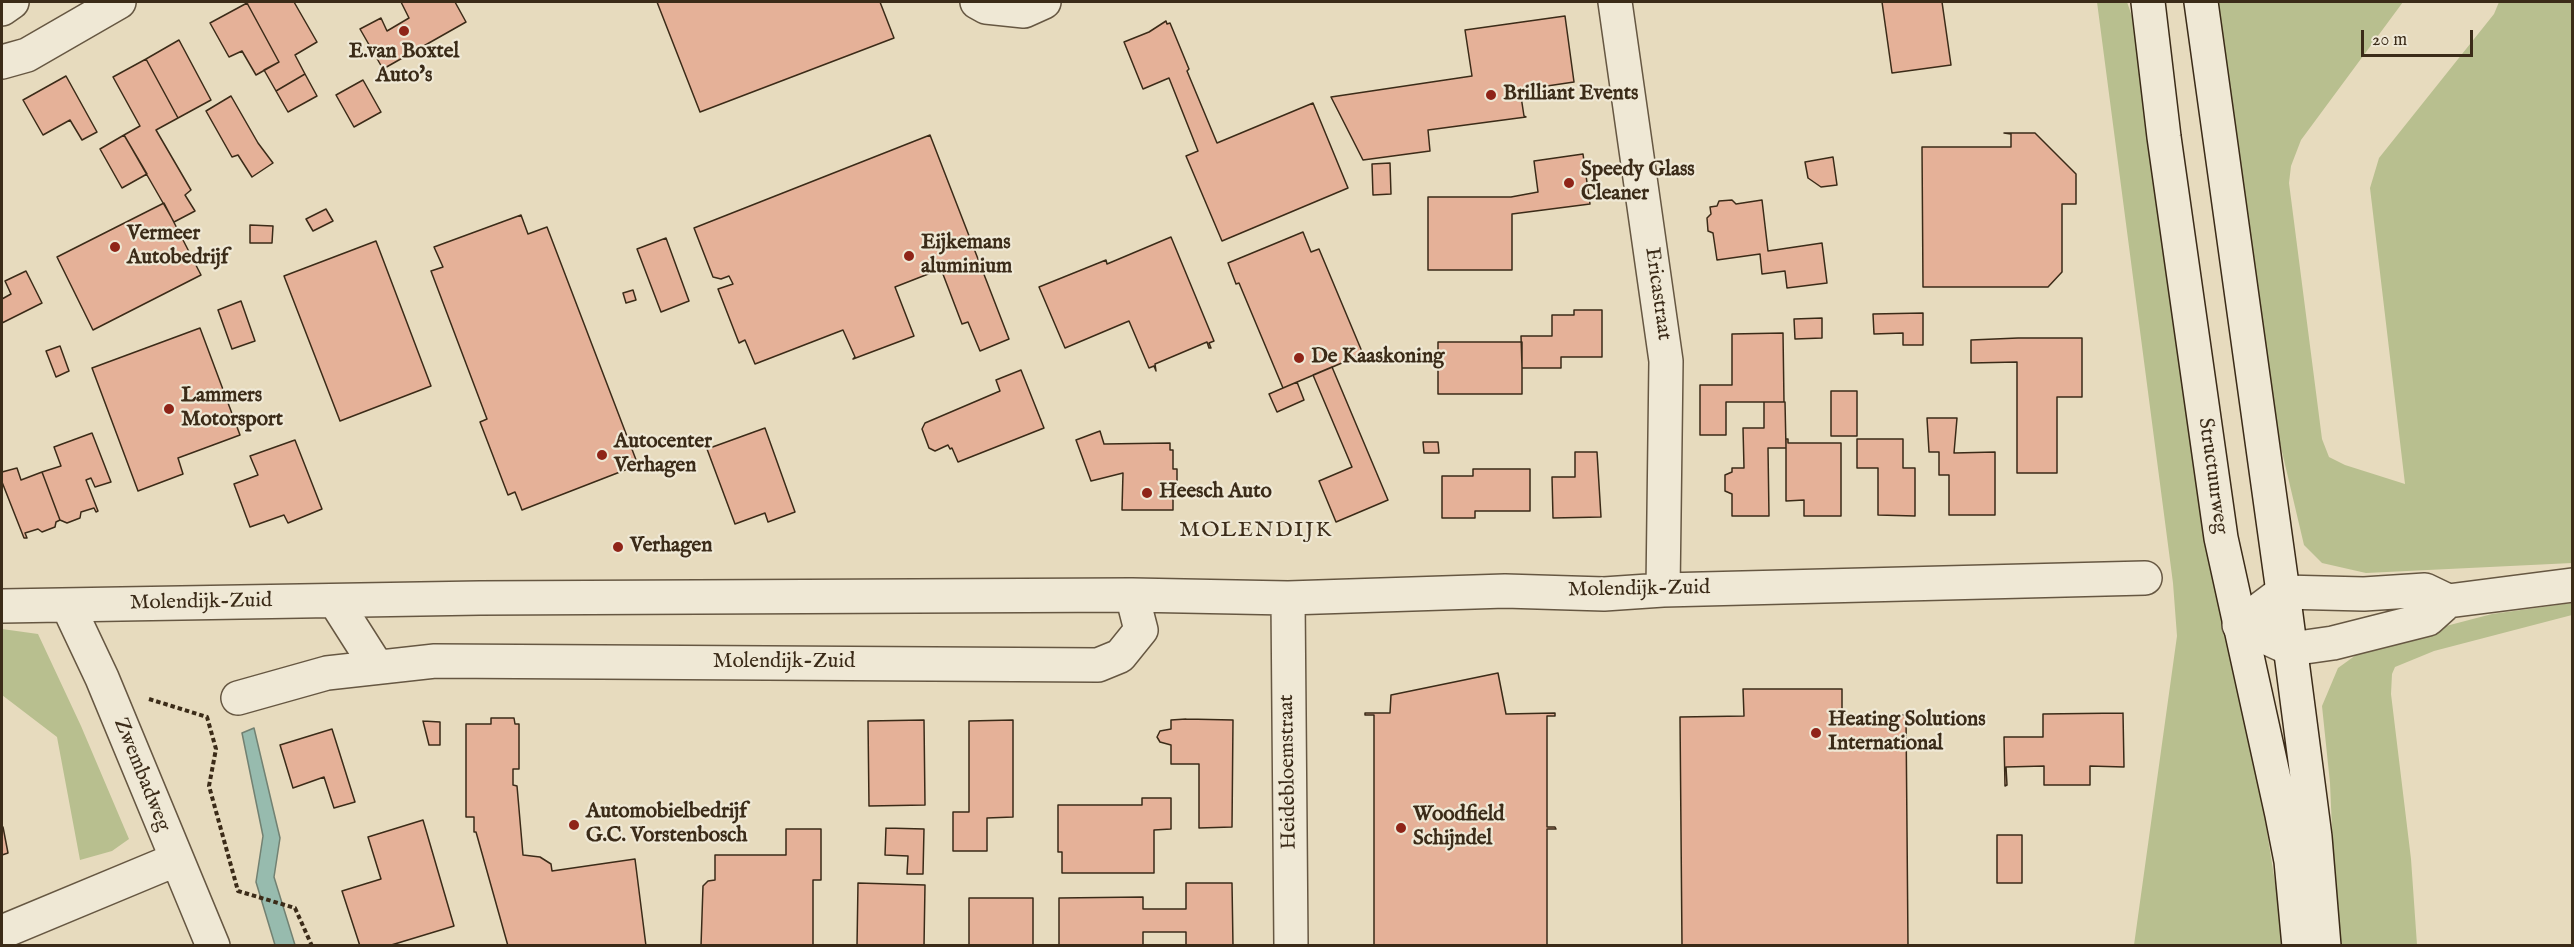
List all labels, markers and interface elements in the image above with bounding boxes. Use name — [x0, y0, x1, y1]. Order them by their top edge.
scale bar — [2364, 18, 2476, 56]
marker: E.van Boxtel Auto's — [397, 24, 411, 38]
text: 20 m — [2372, 29, 2407, 52]
place label: E.van Boxtel Auto's — [349, 40, 459, 90]
place label: Brilliant Events — [1503, 82, 1638, 108]
marker: Brilliant Events — [1484, 88, 1498, 102]
place label: Speedy Glass Cleaner — [1581, 158, 1695, 208]
marker: Speedy Glass Cleaner — [1562, 176, 1576, 190]
place label: Vermeer Autobedrijf — [127, 222, 228, 272]
place label: Eijkemans aluminium — [921, 231, 1012, 281]
marker: Vermeer Autobedrijf — [108, 240, 122, 254]
street label: Ericastraat — [1638, 246, 1676, 342]
marker: Eijkemans aluminium — [902, 249, 916, 263]
place label: De Kaaskoning — [1311, 345, 1444, 371]
marker: De Kaaskoning — [1292, 351, 1306, 365]
place label: Lammers Motorsport — [181, 384, 283, 434]
marker: Lammers Motorsport — [162, 402, 176, 416]
street label: Structuurweg — [2191, 416, 2233, 536]
place label: Autocenter Verhagen — [614, 430, 712, 480]
marker: Autocenter Verhagen — [595, 448, 609, 462]
place label: Heesch Auto — [1159, 480, 1272, 506]
marker: Heesch Auto — [1140, 486, 1154, 500]
district label: MOLENDIJK — [1179, 518, 1333, 544]
place label: Verhagen — [630, 534, 712, 560]
marker: Verhagen — [611, 540, 625, 554]
street label: Molendijk-Zuid — [1568, 576, 1710, 604]
street label: Molendijk-Zuid — [130, 589, 272, 617]
street label: Molendijk-Zuid — [713, 650, 855, 676]
street label: Heidebloemstraat — [1275, 694, 1303, 850]
place label: Heating Solutions International — [1828, 708, 1986, 758]
street label: Zwembadweg — [107, 715, 175, 835]
marker: Heating Solutions International — [1809, 726, 1823, 740]
place label: Automobielbedrijf G.C. Vorstenbosch — [586, 800, 748, 850]
place label: Woodfield Schijndel — [1413, 803, 1504, 853]
marker: Automobielbedrijf G.C. Vorstenbosch — [567, 818, 581, 832]
marker: Woodfield Schijndel — [1394, 821, 1408, 835]

